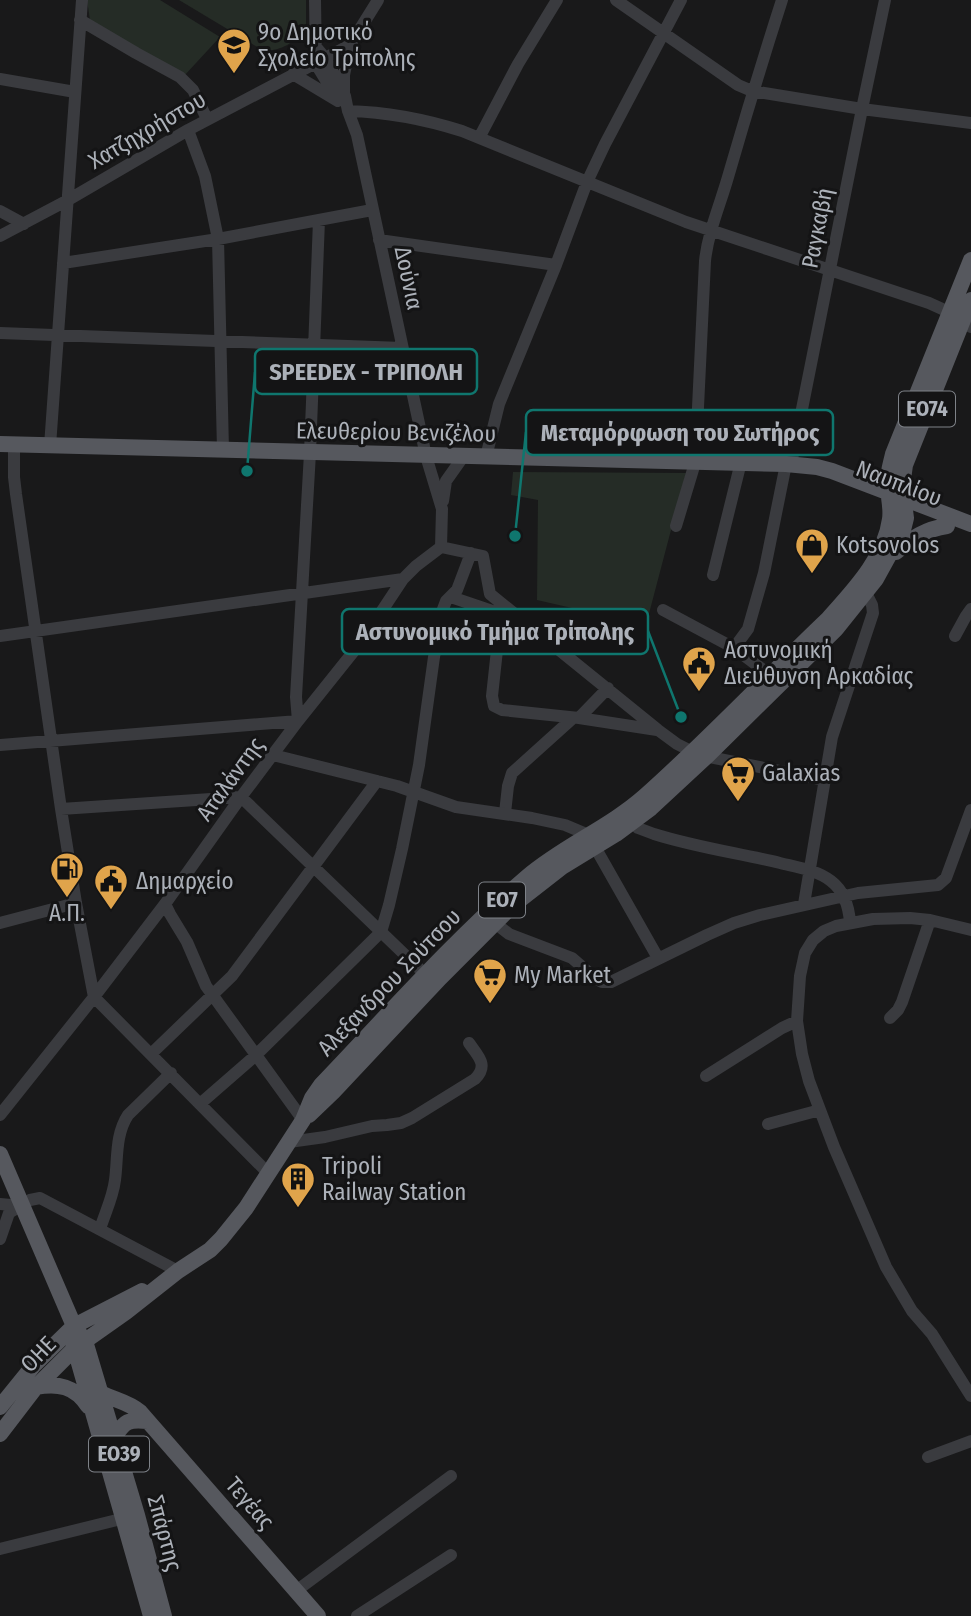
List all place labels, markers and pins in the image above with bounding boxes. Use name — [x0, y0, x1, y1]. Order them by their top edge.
place label: 9ο Δημοτικό Σχολείο Τρίπολης — [258, 18, 416, 72]
school or university icon: 9ο Δημοτικό Σχολείο Τρίπολης — [215, 26, 253, 75]
callout: SPEEDEX - ΤΡΙΠΟΛΗ — [255, 349, 477, 394]
callout: Μεταμόρφωση του Σωτήρος — [526, 410, 833, 455]
shop icon: Kotsovolos — [793, 526, 831, 575]
place label: Kotsovolos — [836, 531, 940, 559]
callout: Αστυνομικό Τμήμα Τρίπολης — [342, 609, 648, 654]
place label: Αστυνομική Διεύθυνση Αρκαδίας — [724, 636, 914, 690]
public building icon: Αστυνομική Διεύθυνση Αρκαδίας — [680, 644, 718, 693]
supermarket icon: Galaxias — [719, 754, 757, 803]
place label: Galaxias — [762, 759, 840, 787]
fuel station icon: Α.Π. — [48, 850, 86, 899]
public building icon: Δημαρχείο — [92, 862, 130, 911]
place label: Δημαρχείο — [136, 867, 234, 895]
place label: Α.Π. — [49, 899, 85, 927]
supermarket icon: My Market — [471, 956, 509, 1005]
place label: My Market — [514, 961, 612, 989]
place label: Tripoli Railway Station — [322, 1152, 466, 1206]
building icon: Tripoli Railway Station — [279, 1160, 317, 1209]

